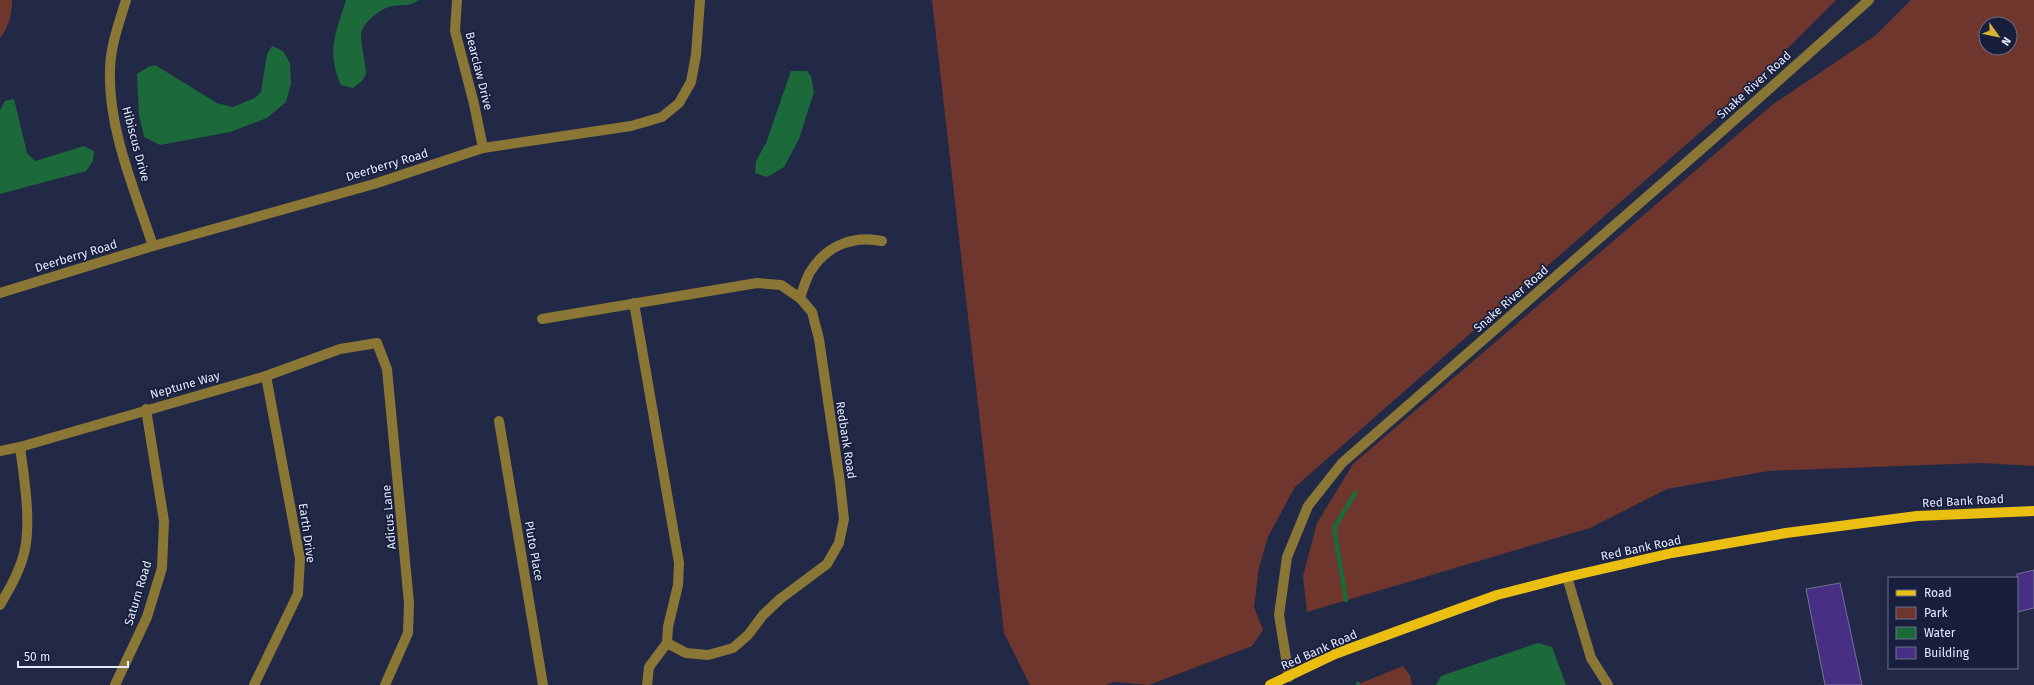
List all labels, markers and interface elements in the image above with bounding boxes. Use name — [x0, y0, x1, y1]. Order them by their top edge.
north arrow — [1978, 16, 2018, 56]
street label: Bearclaw Drive — [463, 30, 495, 112]
text: N — [1999, 35, 2013, 48]
street label: Snake River Road — [1714, 48, 1794, 122]
street label: Hibiscus Drive — [119, 105, 153, 183]
street label: Deerberry Road — [344, 146, 430, 184]
street label: Deerberry Road — [33, 237, 119, 275]
street label: Snake River Road — [1471, 263, 1551, 335]
street label: Neptune Way — [149, 368, 221, 402]
street label: Redbank Road — [833, 400, 859, 480]
street label: Adicus Lane — [379, 484, 399, 550]
street label: Red Bank Road — [1922, 492, 2004, 510]
street label: Earth Drive — [296, 502, 318, 564]
street label: Pluto Place — [522, 520, 546, 582]
street label: Red Bank Road — [1600, 533, 1682, 563]
street label: Saturn Road — [122, 559, 154, 627]
legend — [1888, 577, 2018, 669]
text: Road — [1924, 586, 1952, 600]
text: Park — [1924, 606, 1948, 620]
text: Water — [1924, 626, 1956, 640]
street label: Red Bank Road — [1279, 627, 1359, 673]
scale bar — [18, 643, 128, 669]
text: Building — [1924, 646, 1970, 660]
text: 50 m — [24, 650, 50, 664]

